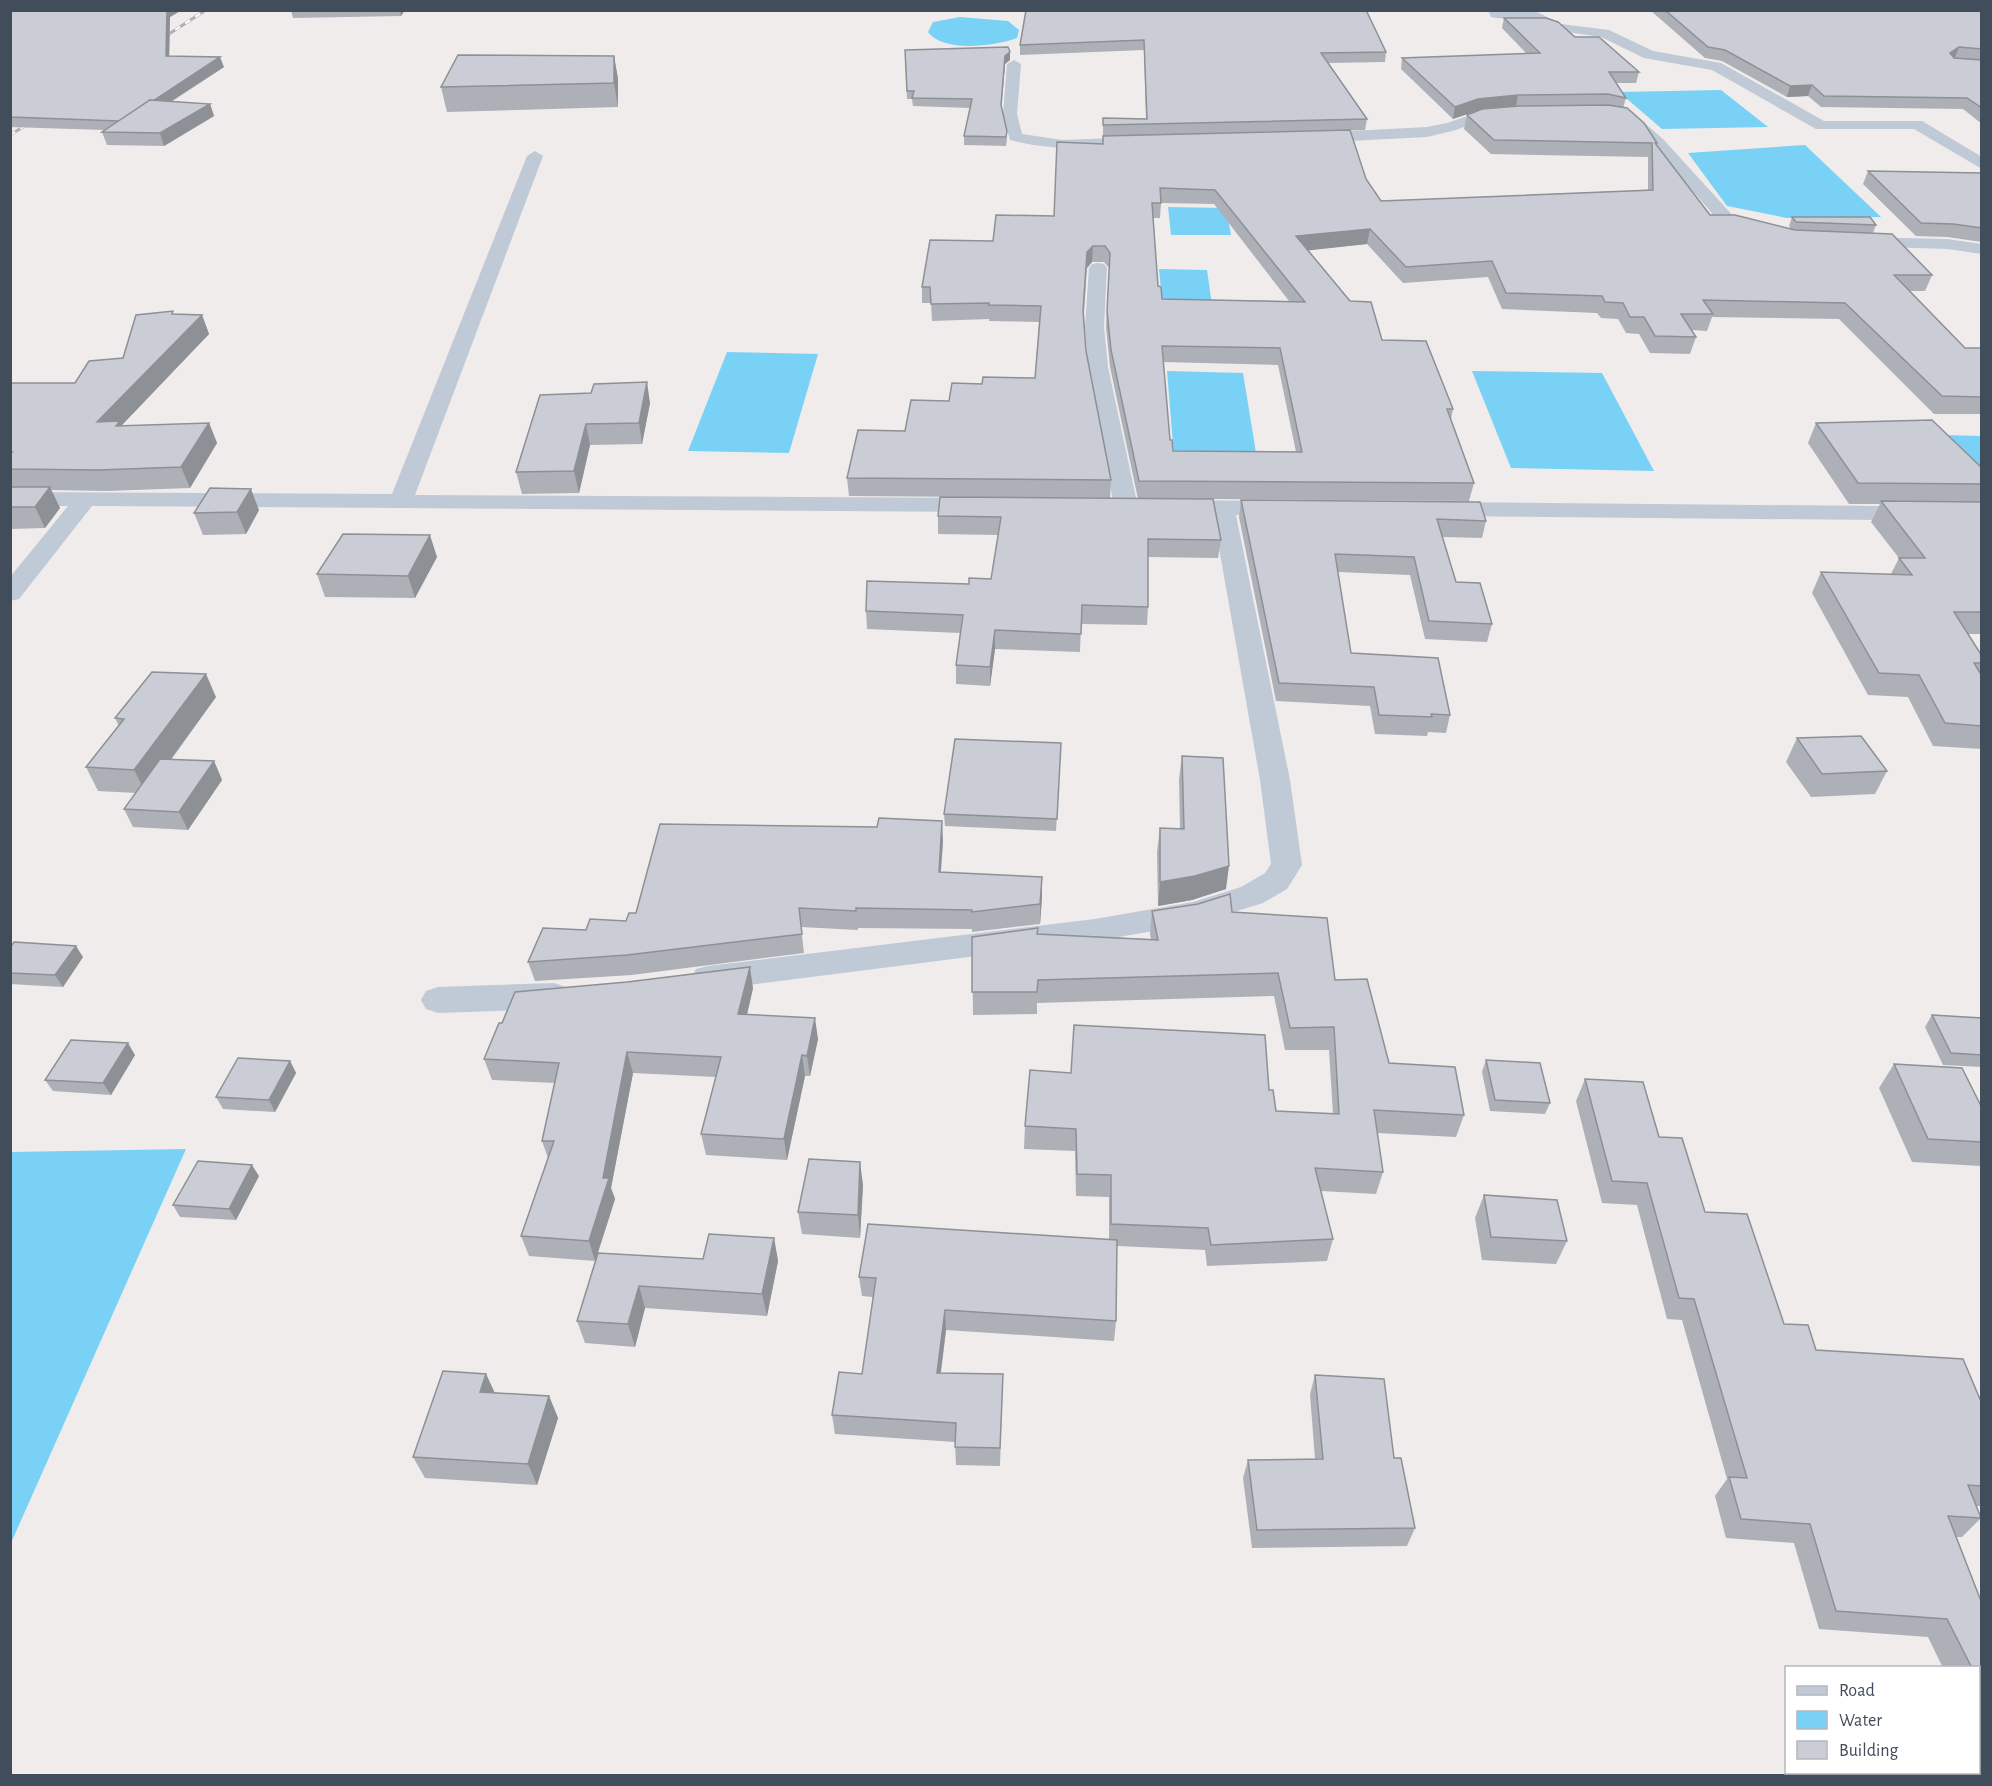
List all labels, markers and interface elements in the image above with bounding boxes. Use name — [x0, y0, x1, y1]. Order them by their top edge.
legend — [1785, 1666, 1980, 1774]
text: Road — [1839, 1682, 1875, 1700]
text: Water — [1839, 1712, 1882, 1730]
text: Building — [1839, 1742, 1899, 1760]

